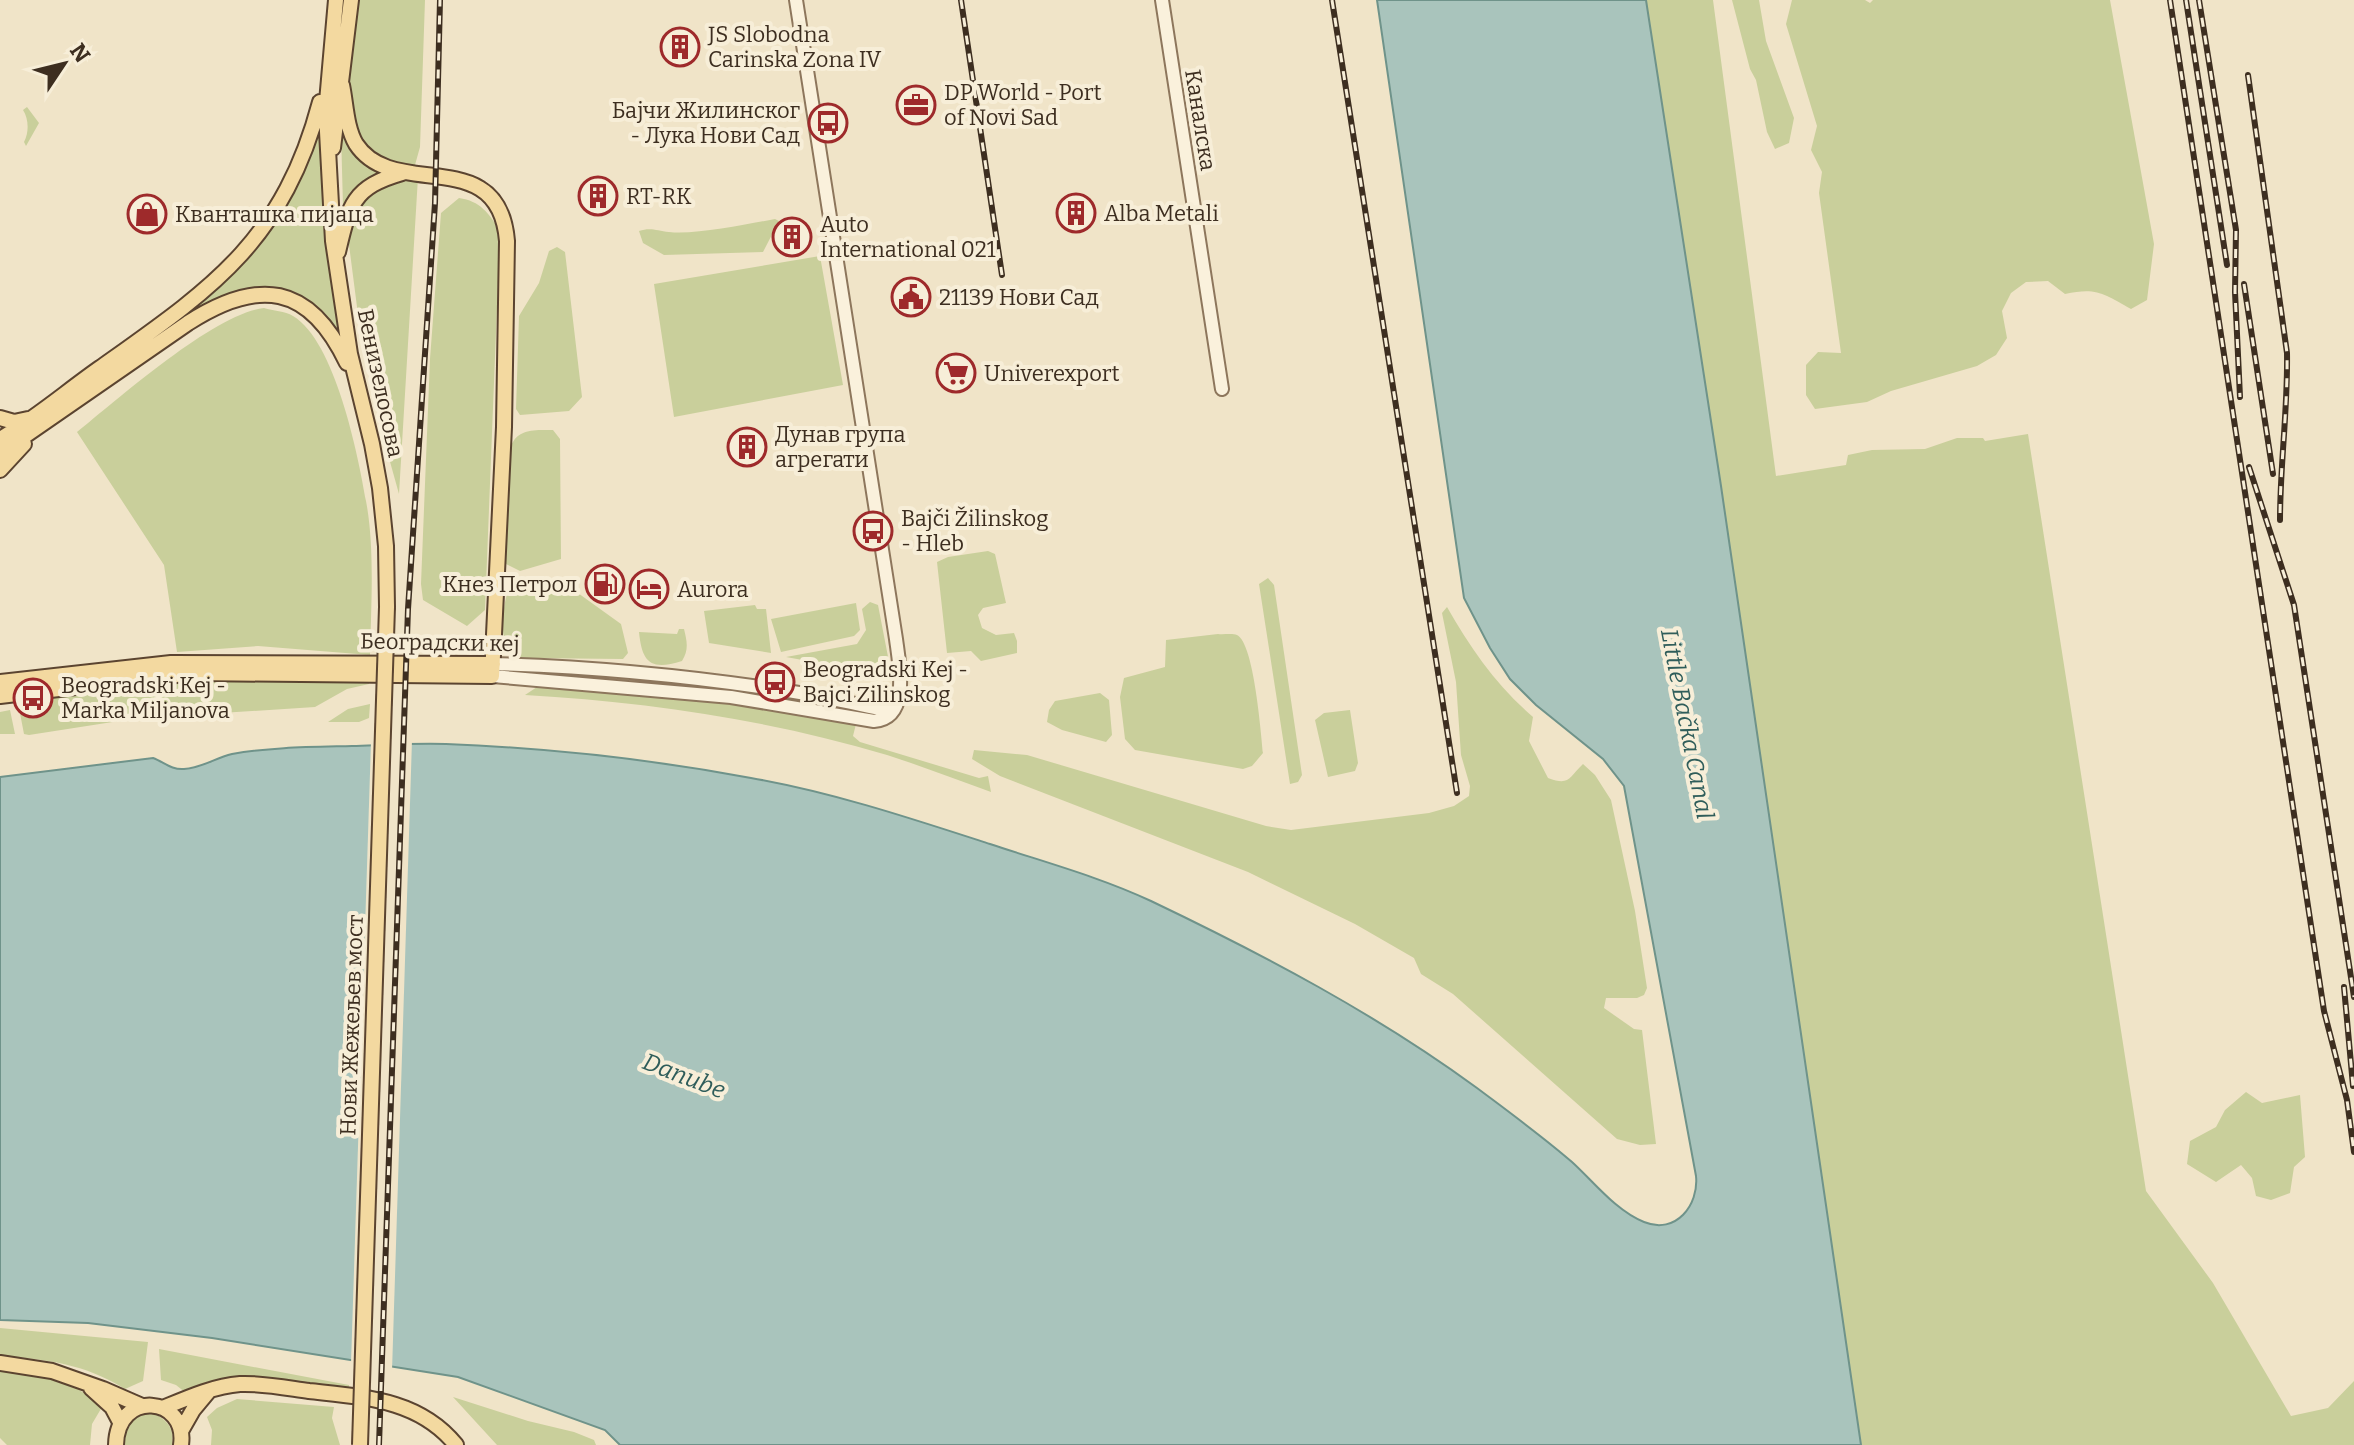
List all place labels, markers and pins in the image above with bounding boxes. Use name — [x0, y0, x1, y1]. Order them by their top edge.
place label: JS Slobodna Carinska Zona IV — [707, 21, 882, 73]
building icon: JS Slobodna Carinska Zona IV — [659, 26, 701, 68]
place label: DP World - Port of Novi Sad — [944, 79, 1102, 131]
office icon: DP World - Port of Novi Sad — [895, 84, 937, 126]
place label: Бајчи Жилинског - Лука Нови Сад — [612, 97, 801, 149]
bus stop icon: Бајчи Жилинског - Лука Нови Сад — [807, 102, 849, 144]
building icon: RT-RK — [577, 175, 619, 217]
place label: RT-RK — [626, 183, 692, 210]
building icon: Alba Metali — [1055, 192, 1097, 234]
shop icon: Кванташка пијаца — [126, 193, 168, 235]
place label: Alba Metali — [1104, 200, 1219, 227]
place label: Кванташка пијаца — [175, 201, 374, 228]
place label: Auto International 021 — [820, 211, 996, 263]
building icon: Auto International 021 — [771, 216, 813, 258]
public building icon: 21139 Нови Сад — [890, 276, 932, 318]
place label: 21139 Нови Сад — [939, 284, 1099, 311]
supermarket icon: Univerexport — [935, 352, 977, 394]
place label: Univerexport — [984, 360, 1120, 387]
place label: Дунав група агрегати — [775, 421, 905, 473]
building icon: Дунав група агрегати — [726, 426, 768, 468]
place label: Bajči Žilinskog - Hleb — [901, 505, 1049, 557]
bus stop icon: Bajči Žilinskog - Hleb — [852, 510, 894, 552]
fuel station icon: Кнез Петрол — [584, 563, 626, 605]
hotel icon: Aurora — [628, 568, 670, 610]
place label: Кнез Петрол — [442, 571, 577, 598]
place label: Aurora — [677, 576, 749, 603]
place label: Beogradski Kej - Bajci Zilinskog — [803, 656, 968, 708]
bus stop icon: Beogradski Kej - Bajci Zilinskog — [754, 661, 796, 703]
place label: Beogradski Kej - Marka Miljanova — [61, 672, 230, 724]
bus stop icon: Beogradski Kej - Marka Miljanova — [12, 677, 54, 719]

